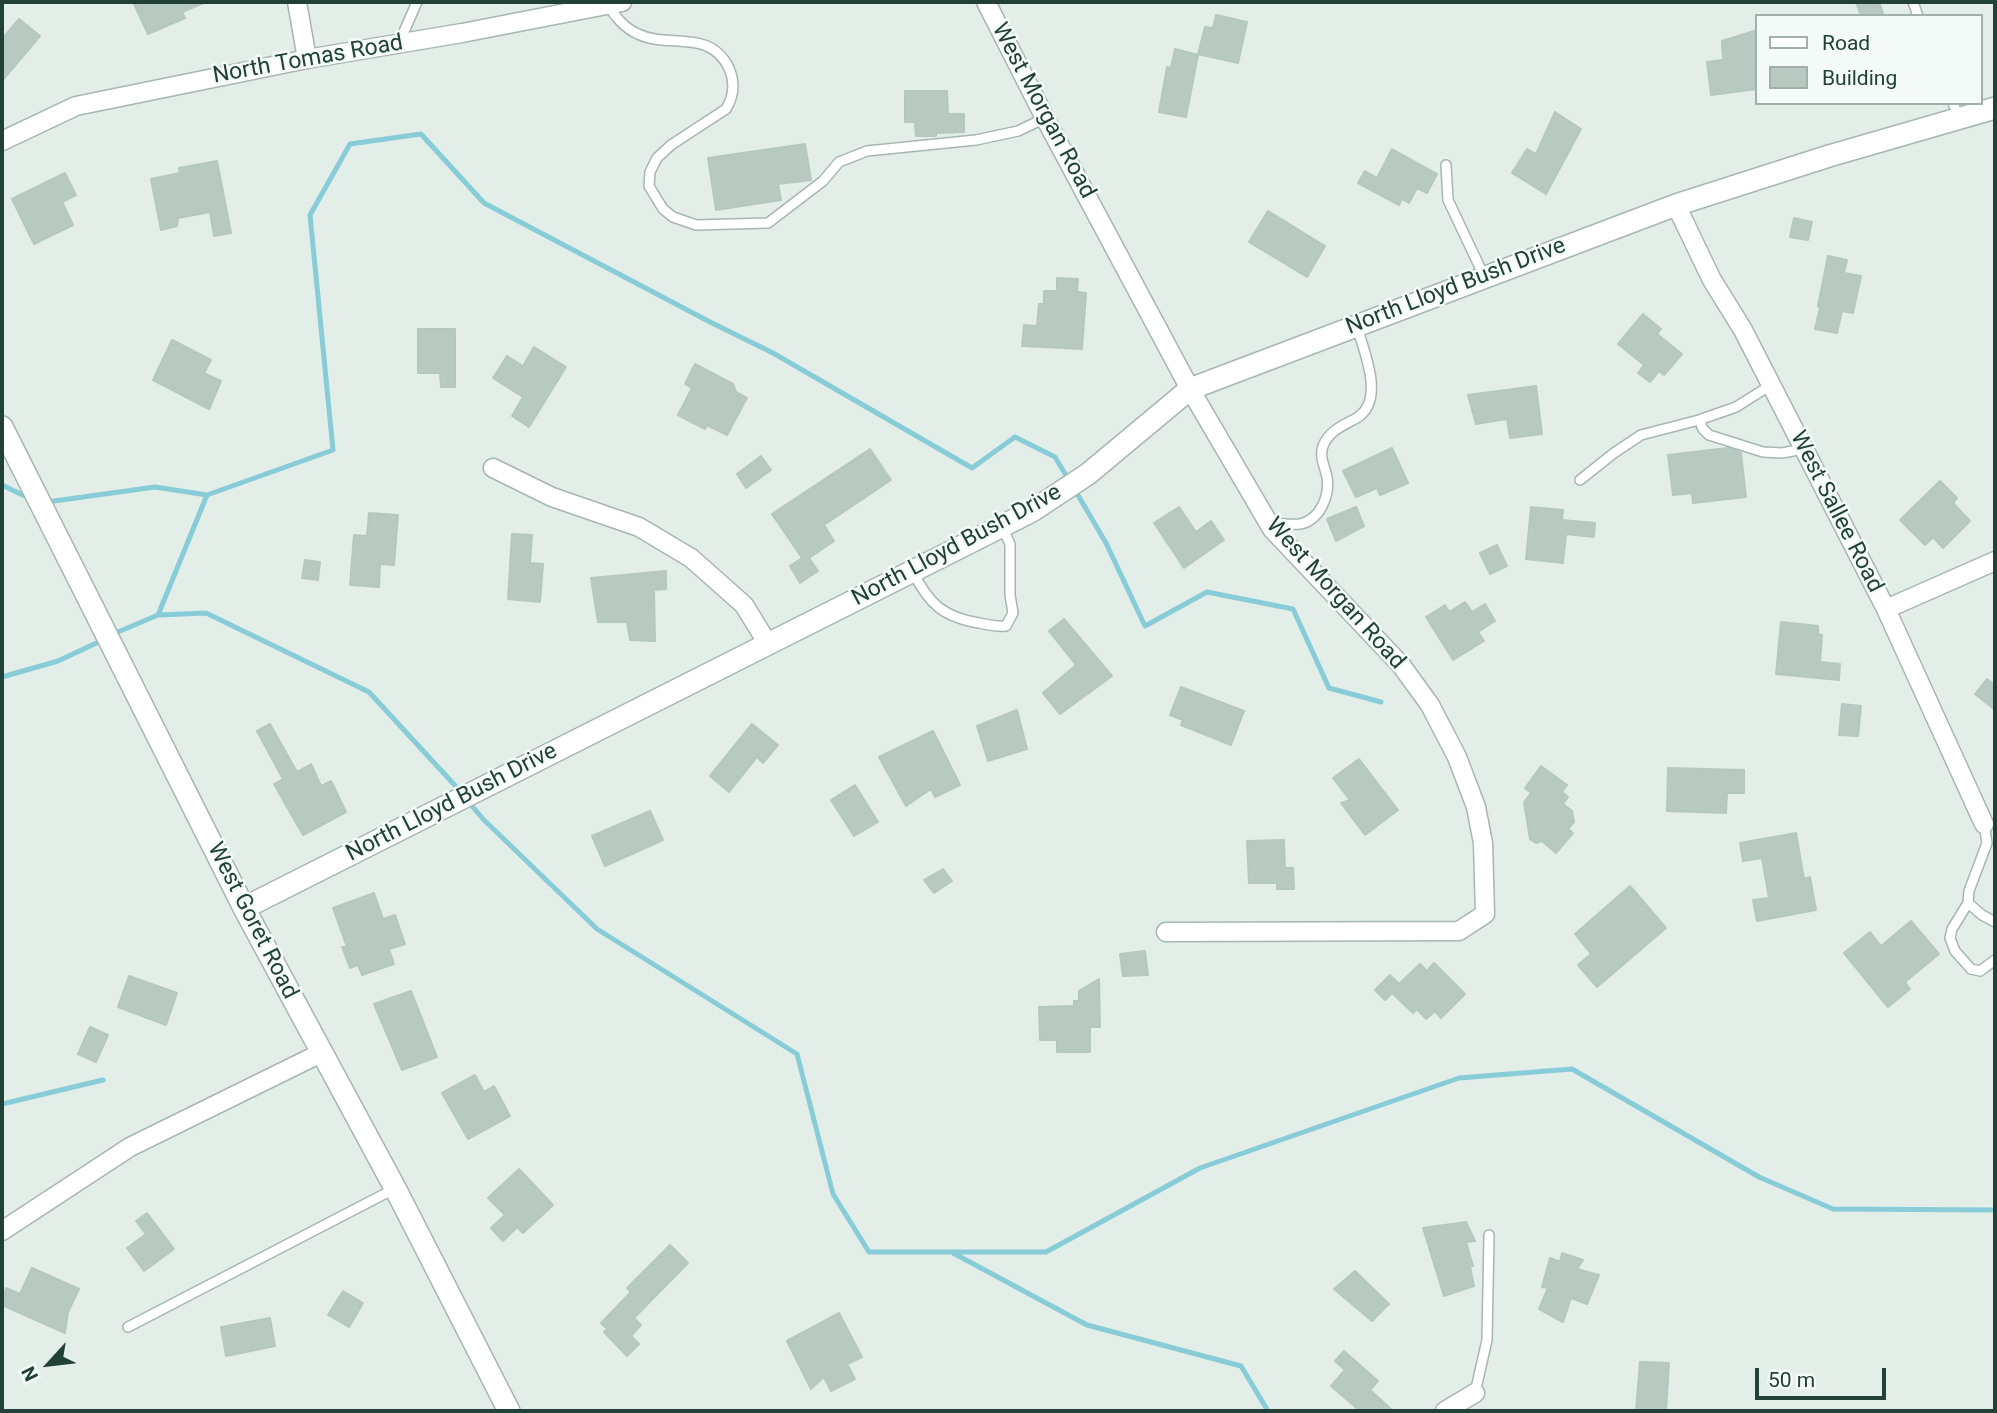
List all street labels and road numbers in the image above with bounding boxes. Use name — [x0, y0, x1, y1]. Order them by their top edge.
street label: West Morgan Road — [985, 19, 1101, 203]
street label: North Tomas Road — [211, 30, 405, 90]
street label: North Lloyd Bush Drive — [1342, 232, 1570, 342]
street label: West Sallee Road — [1783, 427, 1889, 597]
street label: North Lloyd Bush Drive — [848, 479, 1066, 613]
street label: West Morgan Road — [1260, 512, 1410, 676]
street label: North Lloyd Bush Drive — [342, 738, 562, 868]
street label: West Goret Road — [201, 838, 303, 1004]

